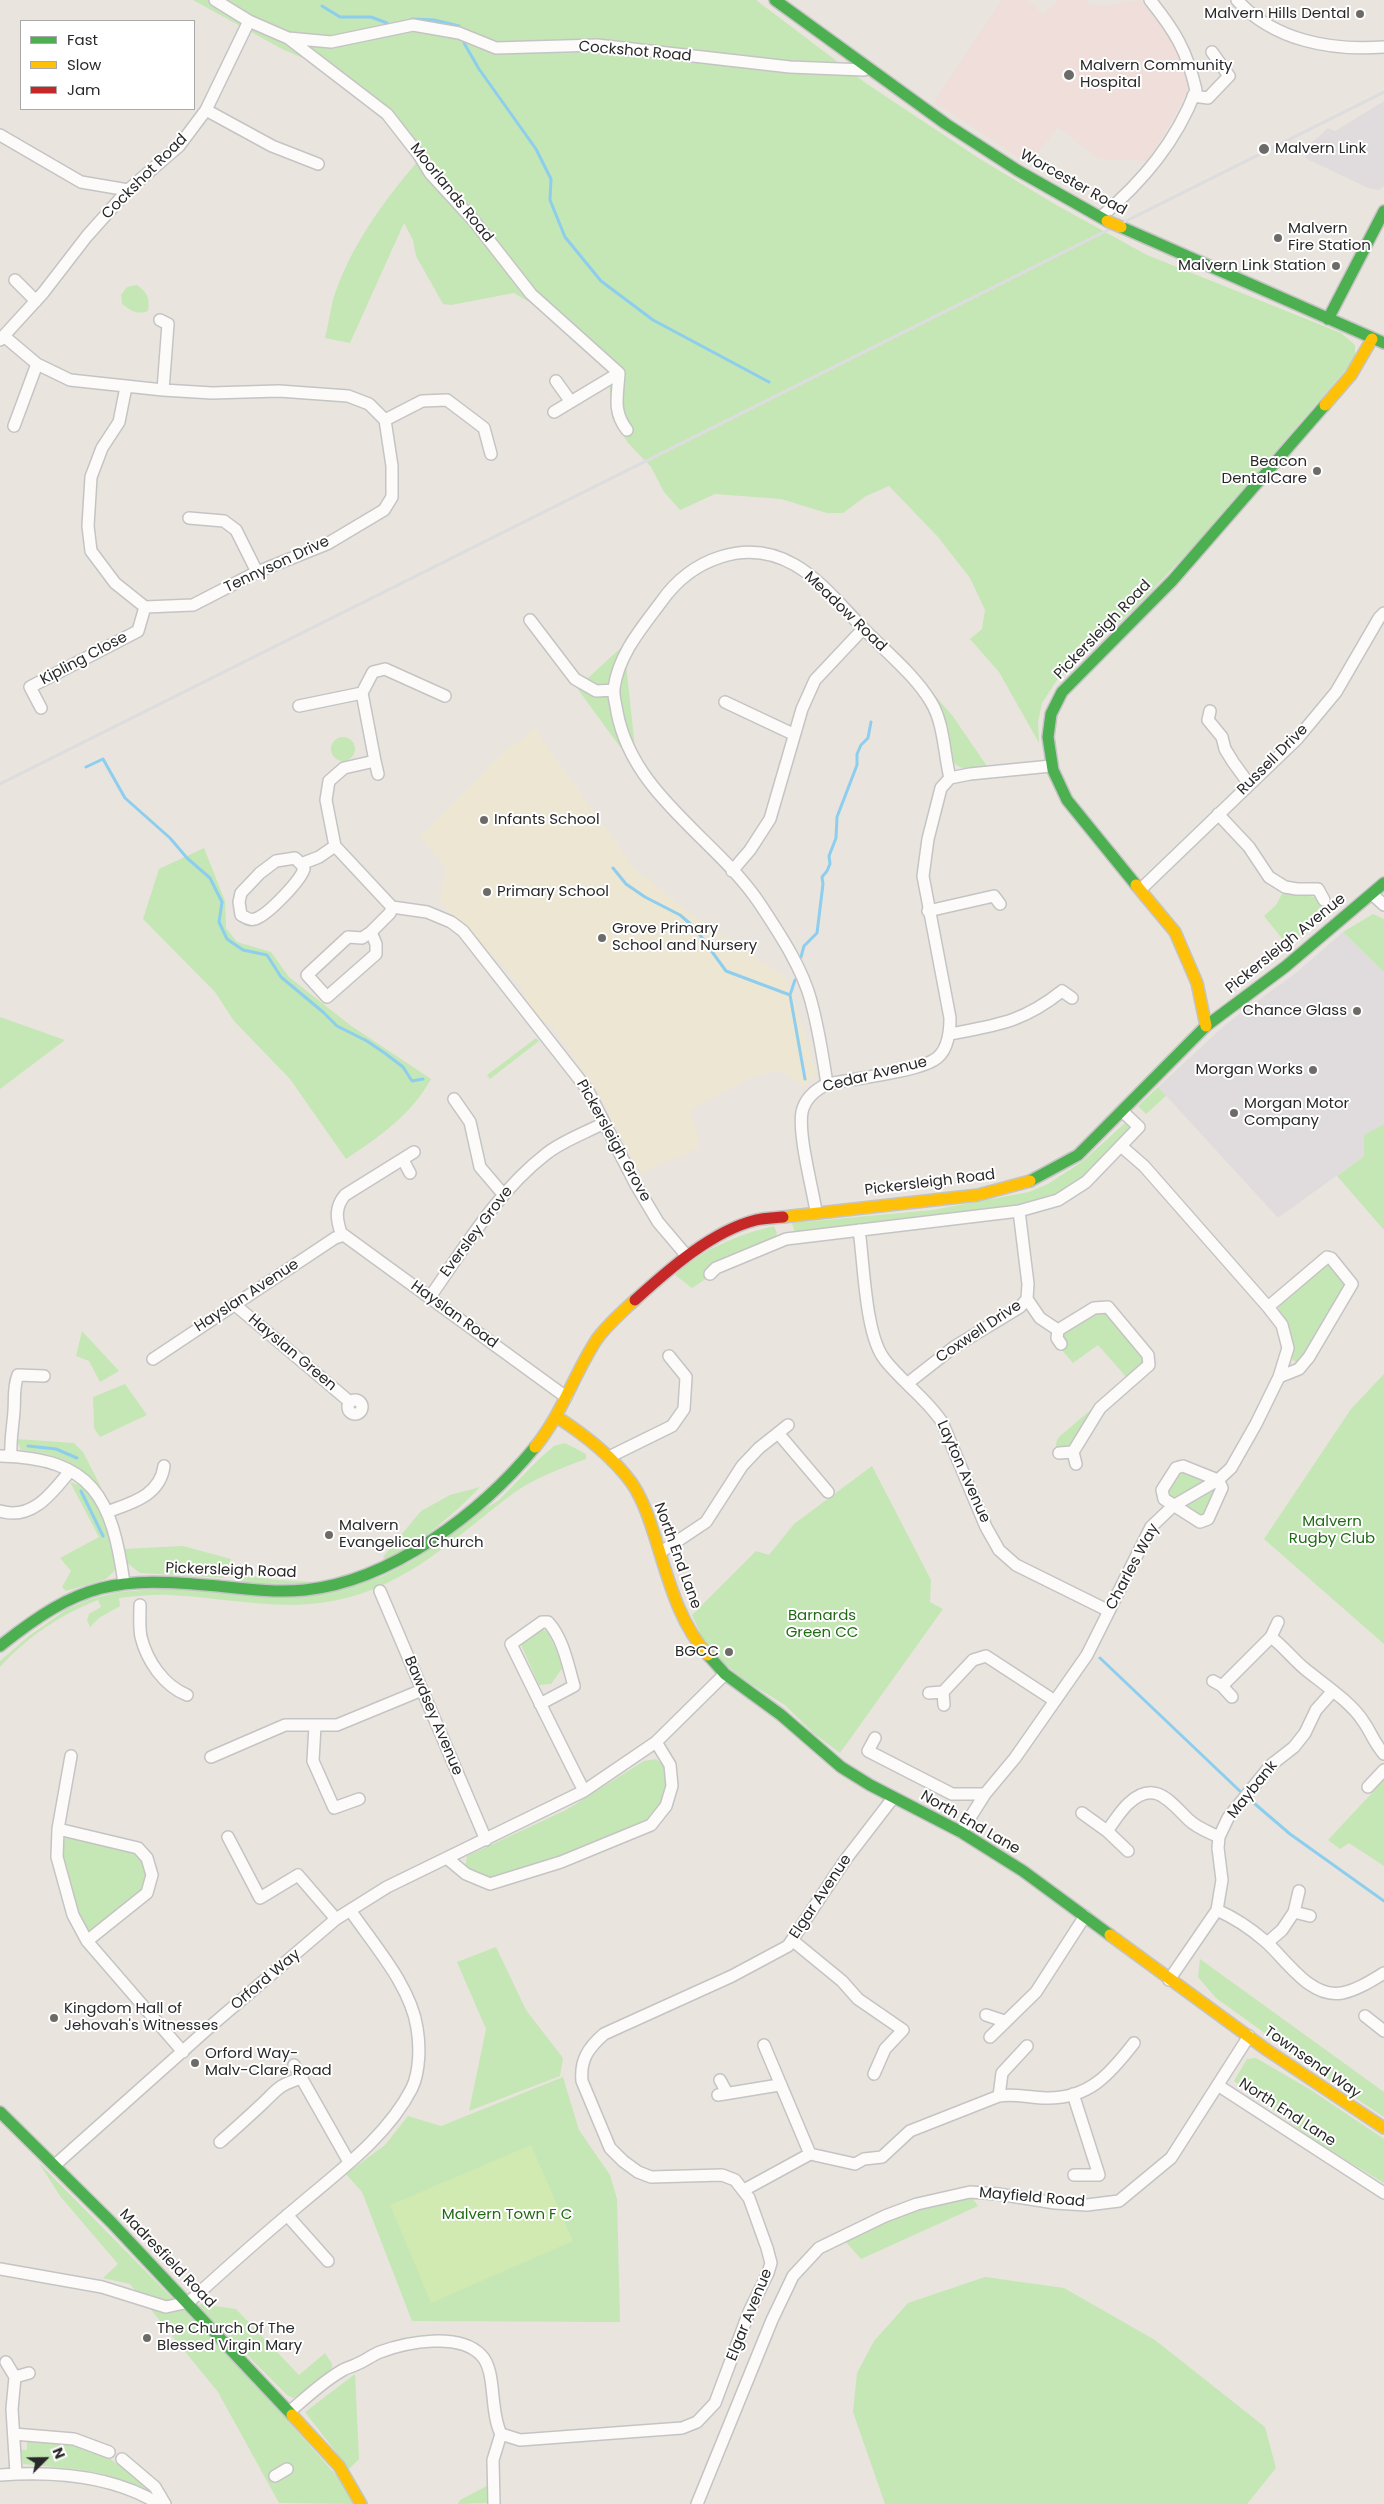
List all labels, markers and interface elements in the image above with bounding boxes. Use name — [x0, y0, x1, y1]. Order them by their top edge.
place label: Malvern Hills Dental — [1204, 5, 1350, 23]
marker: Malvern Hills Dental — [1354, 8, 1366, 20]
legend — [20, 20, 195, 110]
text: Fast — [67, 29, 98, 50]
street label: Cockshot Road — [578, 38, 692, 66]
text: Slow — [67, 54, 101, 75]
place label: Malvern Community Hospital — [1080, 57, 1233, 92]
marker: Malvern Community Hospital — [1062, 68, 1076, 82]
text: Jam — [67, 79, 101, 100]
street label: Cockshot Road — [99, 131, 191, 223]
street label: Moorlands Road — [406, 140, 496, 246]
place label: Malvern Link — [1275, 140, 1366, 158]
marker: Malvern Link — [1257, 142, 1271, 156]
street label: Worcester Road — [1016, 146, 1130, 220]
place label: Malvern Fire Station — [1288, 220, 1371, 255]
marker: Malvern Fire Station — [1272, 232, 1284, 244]
place label: Malvern Link Station — [1178, 257, 1326, 275]
marker: Malvern Link Station — [1330, 260, 1342, 272]
place label: Beacon DentalCare — [1222, 453, 1307, 488]
marker: Beacon DentalCare — [1311, 465, 1323, 477]
street label: Tennyson Drive — [222, 533, 332, 597]
street label: Meadow Road — [800, 568, 890, 656]
street label: Pickersleigh Road — [1051, 577, 1155, 683]
street label: Kipling Close — [37, 629, 131, 689]
street label: Russell Drive — [1234, 721, 1312, 799]
place label: Infants School — [494, 811, 600, 829]
marker: Infants School — [478, 814, 490, 826]
place label: Primary School — [497, 883, 609, 901]
marker: Primary School — [481, 886, 493, 898]
street label: Pickersleigh Avenue — [1223, 890, 1349, 998]
place label: Grove Primary School and Nursery — [612, 920, 757, 955]
marker: Grove Primary School and Nursery — [596, 932, 608, 944]
place label: Chance Glass — [1243, 1002, 1347, 1020]
marker: Chance Glass — [1351, 1005, 1363, 1017]
street label: Cedar Avenue — [821, 1053, 929, 1097]
place label: Morgan Works — [1196, 1061, 1303, 1079]
marker: Morgan Works — [1307, 1064, 1319, 1076]
street label: Pickersleigh Grove — [572, 1077, 654, 1205]
place label: Morgan Motor Company — [1244, 1095, 1349, 1130]
marker: Morgan Motor Company — [1228, 1107, 1240, 1119]
street label: Pickersleigh Road — [864, 1166, 996, 1200]
street label: Eversley Grove — [437, 1183, 517, 1281]
street label: Hayslan Avenue — [192, 1256, 302, 1336]
street label: Hayslan Road — [407, 1277, 501, 1353]
street label: Coxwell Drive — [933, 1297, 1025, 1367]
street label: Hayslan Green — [244, 1311, 340, 1395]
street label: Layton Avenue — [932, 1418, 994, 1526]
street label: North End Lane — [649, 1500, 705, 1612]
park label: Malvern Rugby Club — [1289, 1513, 1375, 1548]
place label: Malvern Evangelical Church — [339, 1517, 484, 1552]
street label: Charles Way — [1103, 1521, 1163, 1613]
marker: Malvern Evangelical Church — [323, 1529, 335, 1541]
street label: Pickersleigh Road — [165, 1560, 297, 1582]
park label: Barnards Green CC — [786, 1607, 858, 1642]
place label: BGCC — [675, 1643, 719, 1661]
marker: BGCC — [723, 1646, 735, 1658]
street label: Bawdsey Avenue — [400, 1654, 466, 1778]
street label: Maybank — [1224, 1757, 1282, 1823]
street label: North End Lane — [917, 1787, 1023, 1859]
street label: Elgar Avenue — [786, 1852, 856, 1942]
street label: Orford Way — [228, 1946, 304, 2014]
place label: Kingdom Hall of Jehovah's Witnesses — [64, 2000, 218, 2035]
marker: Kingdom Hall of Jehovah's Witnesses — [48, 2012, 60, 2024]
street label: Townsend Way — [1260, 2023, 1364, 2103]
place label: Orford Way- Malv-Clare Road — [205, 2045, 332, 2080]
marker: Orford Way- Malv-Clare Road — [189, 2057, 201, 2069]
street label: North End Lane — [1235, 2075, 1339, 2151]
street label: Mayfield Road — [978, 2184, 1086, 2212]
street label: Madresfield Road — [115, 2206, 219, 2312]
park label: Malvern Town F C — [442, 2206, 572, 2224]
street label: Elgar Avenue — [723, 2266, 777, 2364]
place label: The Church Of The Blessed Virgin Mary — [157, 2320, 302, 2355]
marker: The Church Of The Blessed Virgin Mary — [141, 2332, 153, 2344]
north arrow — [20, 2434, 70, 2484]
text: N — [48, 2444, 70, 2462]

